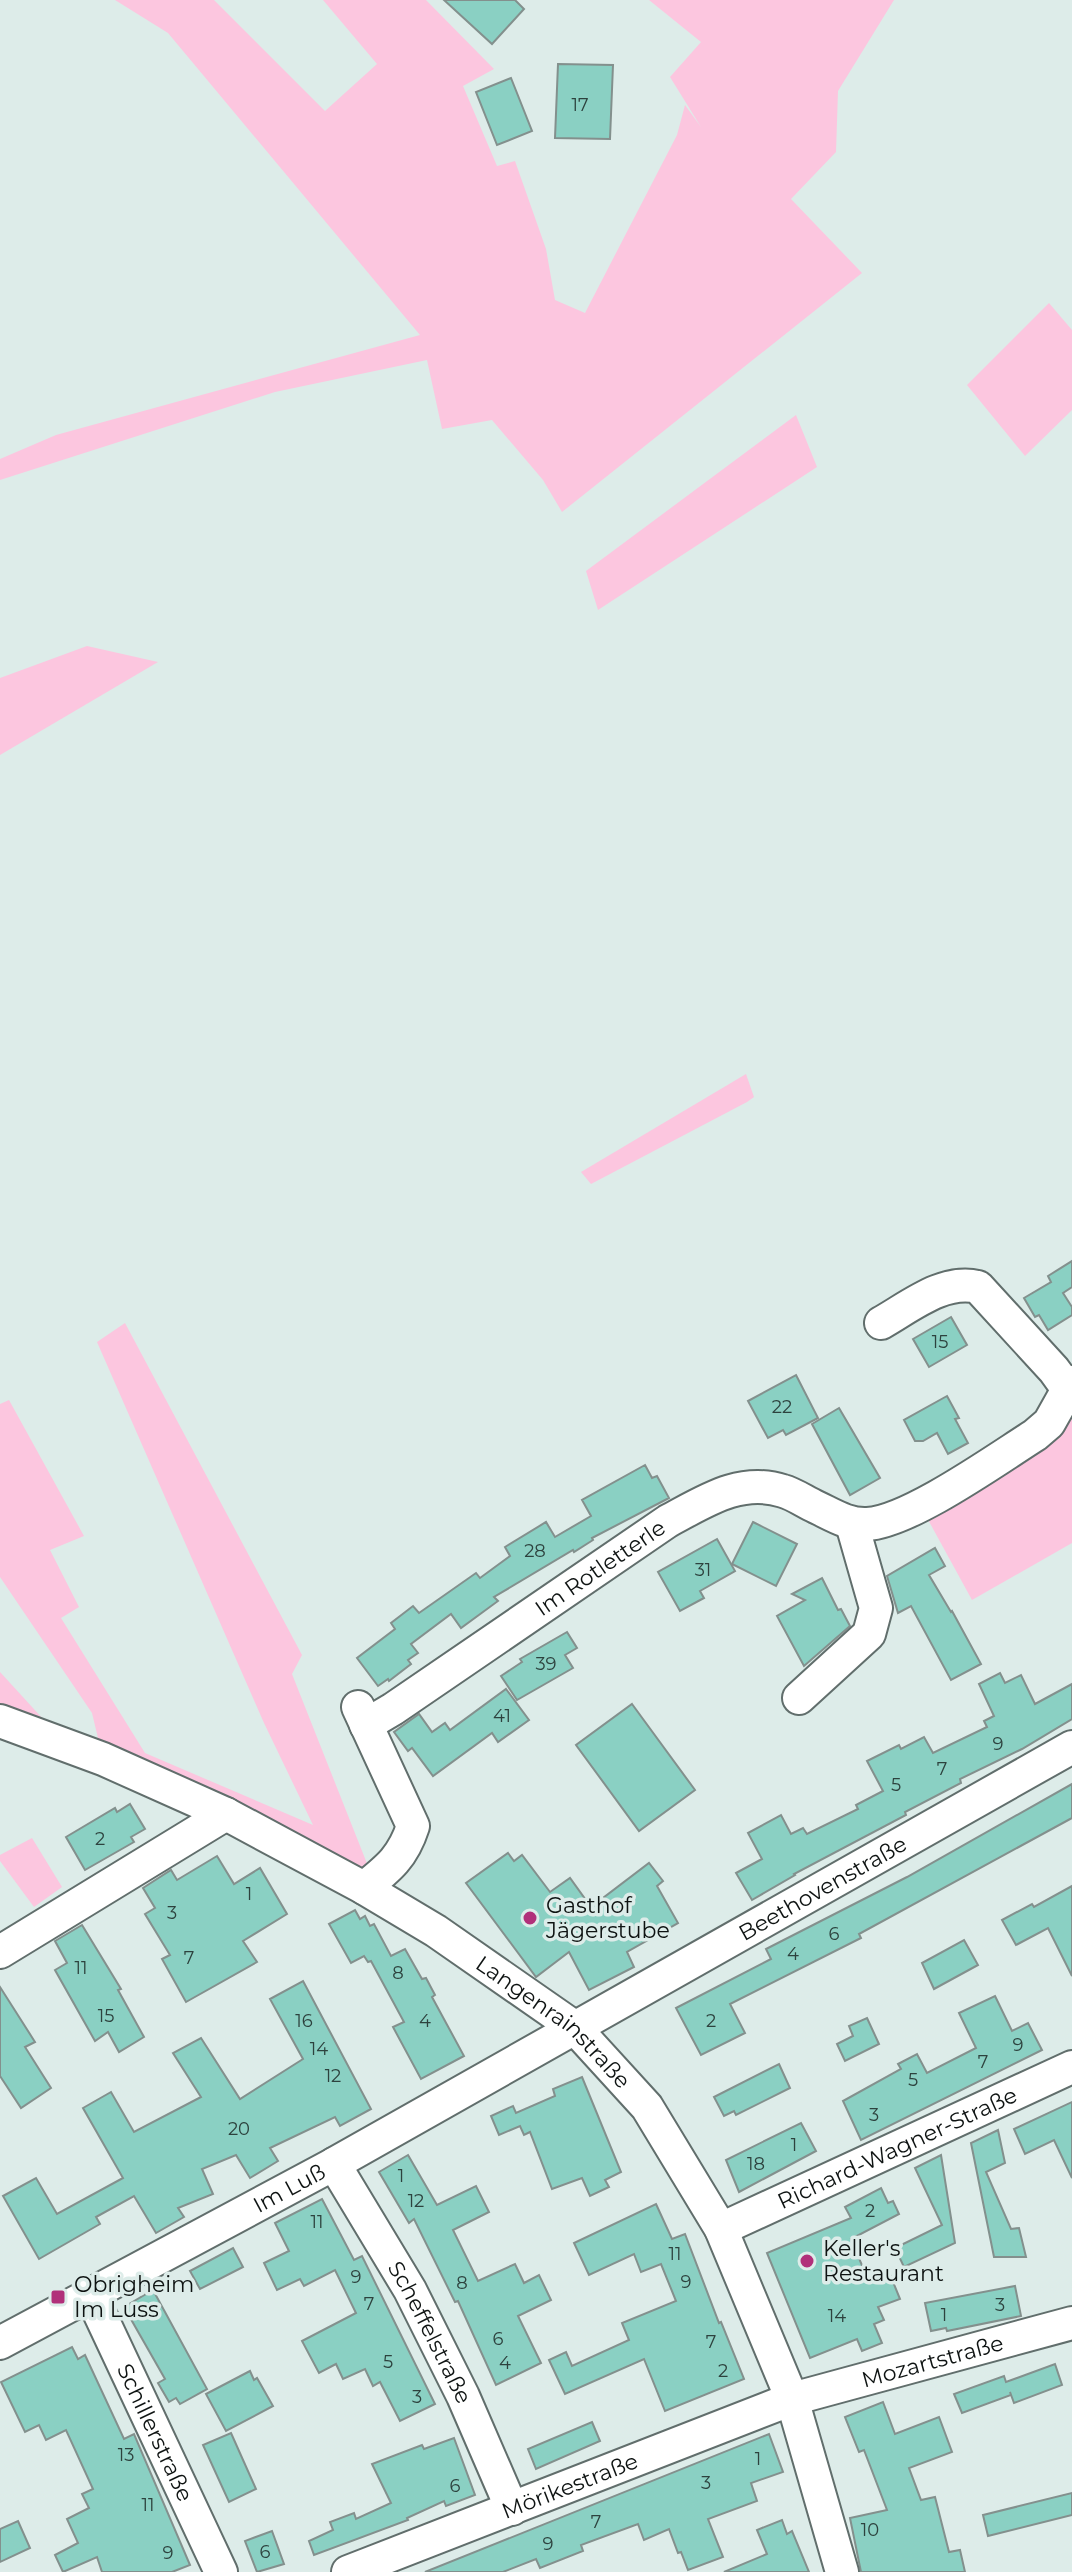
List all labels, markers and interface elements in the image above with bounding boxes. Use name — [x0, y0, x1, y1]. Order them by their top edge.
house number: 17 — [571, 94, 589, 116]
house number: 15 — [932, 1331, 948, 1353]
house number: 22 — [772, 1396, 792, 1418]
street label: Im Rotletterle — [530, 1514, 671, 1622]
house number: 28 — [524, 1540, 546, 1562]
house number: 31 — [695, 1559, 711, 1581]
house number: 39 — [535, 1653, 557, 1675]
house number: 41 — [493, 1705, 511, 1727]
house number: 9 — [993, 1733, 1004, 1755]
house number: 7 — [937, 1758, 947, 1780]
house number: 5 — [891, 1774, 901, 1796]
house number: 2 — [95, 1828, 105, 1850]
street label: Beethovenstraße — [734, 1830, 912, 1947]
house number: 1 — [246, 1883, 252, 1905]
place label: Gasthof Jägerstube — [545, 1892, 670, 1944]
house number: 3 — [167, 1902, 177, 1924]
marker: Gasthof Jägerstube — [521, 1909, 539, 1927]
house number: 6 — [829, 1923, 840, 1945]
house number: 4 — [787, 1943, 799, 1965]
house number: 7 — [184, 1947, 194, 1969]
street label: Langenrainstraße — [471, 1950, 636, 2094]
house number: 11 — [75, 1957, 88, 1979]
house number: 8 — [392, 1962, 404, 1984]
house number: 15 — [98, 2005, 114, 2027]
house number: 16 — [295, 2010, 313, 2032]
house number: 4 — [419, 2010, 431, 2032]
house number: 2 — [706, 2010, 716, 2032]
house number: 9 — [1013, 2034, 1024, 2056]
house number: 14 — [310, 2038, 328, 2060]
house number: 7 — [978, 2051, 988, 2073]
house number: 12 — [325, 2065, 341, 2087]
house number: 5 — [908, 2069, 918, 2091]
street label: Richard-Wagner-Straße — [773, 2081, 1021, 2215]
house number: 3 — [869, 2104, 879, 2126]
house number: 20 — [228, 2118, 250, 2140]
house number: 1 — [791, 2134, 797, 2156]
house number: 18 — [747, 2153, 765, 2175]
street label: Im Luß — [249, 2158, 330, 2219]
house number: 1 — [398, 2165, 404, 2187]
house number: 12 — [408, 2190, 424, 2212]
house number: 2 — [865, 2200, 875, 2222]
house number: 11 — [311, 2211, 324, 2233]
place label: Keller's Restaurant — [823, 2235, 944, 2287]
house number: 11 — [669, 2243, 682, 2265]
marker: Keller's Restaurant — [798, 2252, 816, 2270]
street label: Scheffelstraße — [382, 2256, 478, 2408]
house number: 9 — [351, 2266, 362, 2288]
place label: Obrigheim Im Luss — [74, 2271, 194, 2323]
house number: 9 — [681, 2271, 692, 2293]
house number: 8 — [456, 2272, 468, 2294]
marker: Obrigheim Im Luss — [49, 2288, 67, 2306]
house number: 7 — [364, 2293, 374, 2315]
house number: 3 — [995, 2294, 1005, 2316]
house number: 1 — [941, 2304, 947, 2326]
house number: 14 — [828, 2305, 846, 2327]
house number: 6 — [493, 2328, 504, 2350]
street label: Mozartstraße — [859, 2329, 1006, 2393]
house number: 7 — [706, 2331, 716, 2353]
house number: 5 — [383, 2351, 393, 2373]
house number: 4 — [499, 2352, 511, 2374]
street label: Schillerstraße — [111, 2359, 199, 2506]
house number: 2 — [718, 2360, 728, 2382]
house number: 3 — [412, 2386, 422, 2408]
house number: 13 — [118, 2444, 134, 2466]
street label: Mörikestraße — [498, 2447, 642, 2525]
house number: 1 — [755, 2448, 761, 2470]
house number: 3 — [701, 2472, 711, 2494]
house number: 6 — [450, 2475, 461, 2497]
house number: 11 — [142, 2494, 155, 2516]
house number: 7 — [591, 2511, 601, 2533]
house number: 10 — [861, 2519, 879, 2541]
house number: 9 — [543, 2533, 554, 2555]
house number: 6 — [260, 2541, 271, 2563]
house number: 9 — [163, 2542, 174, 2564]

